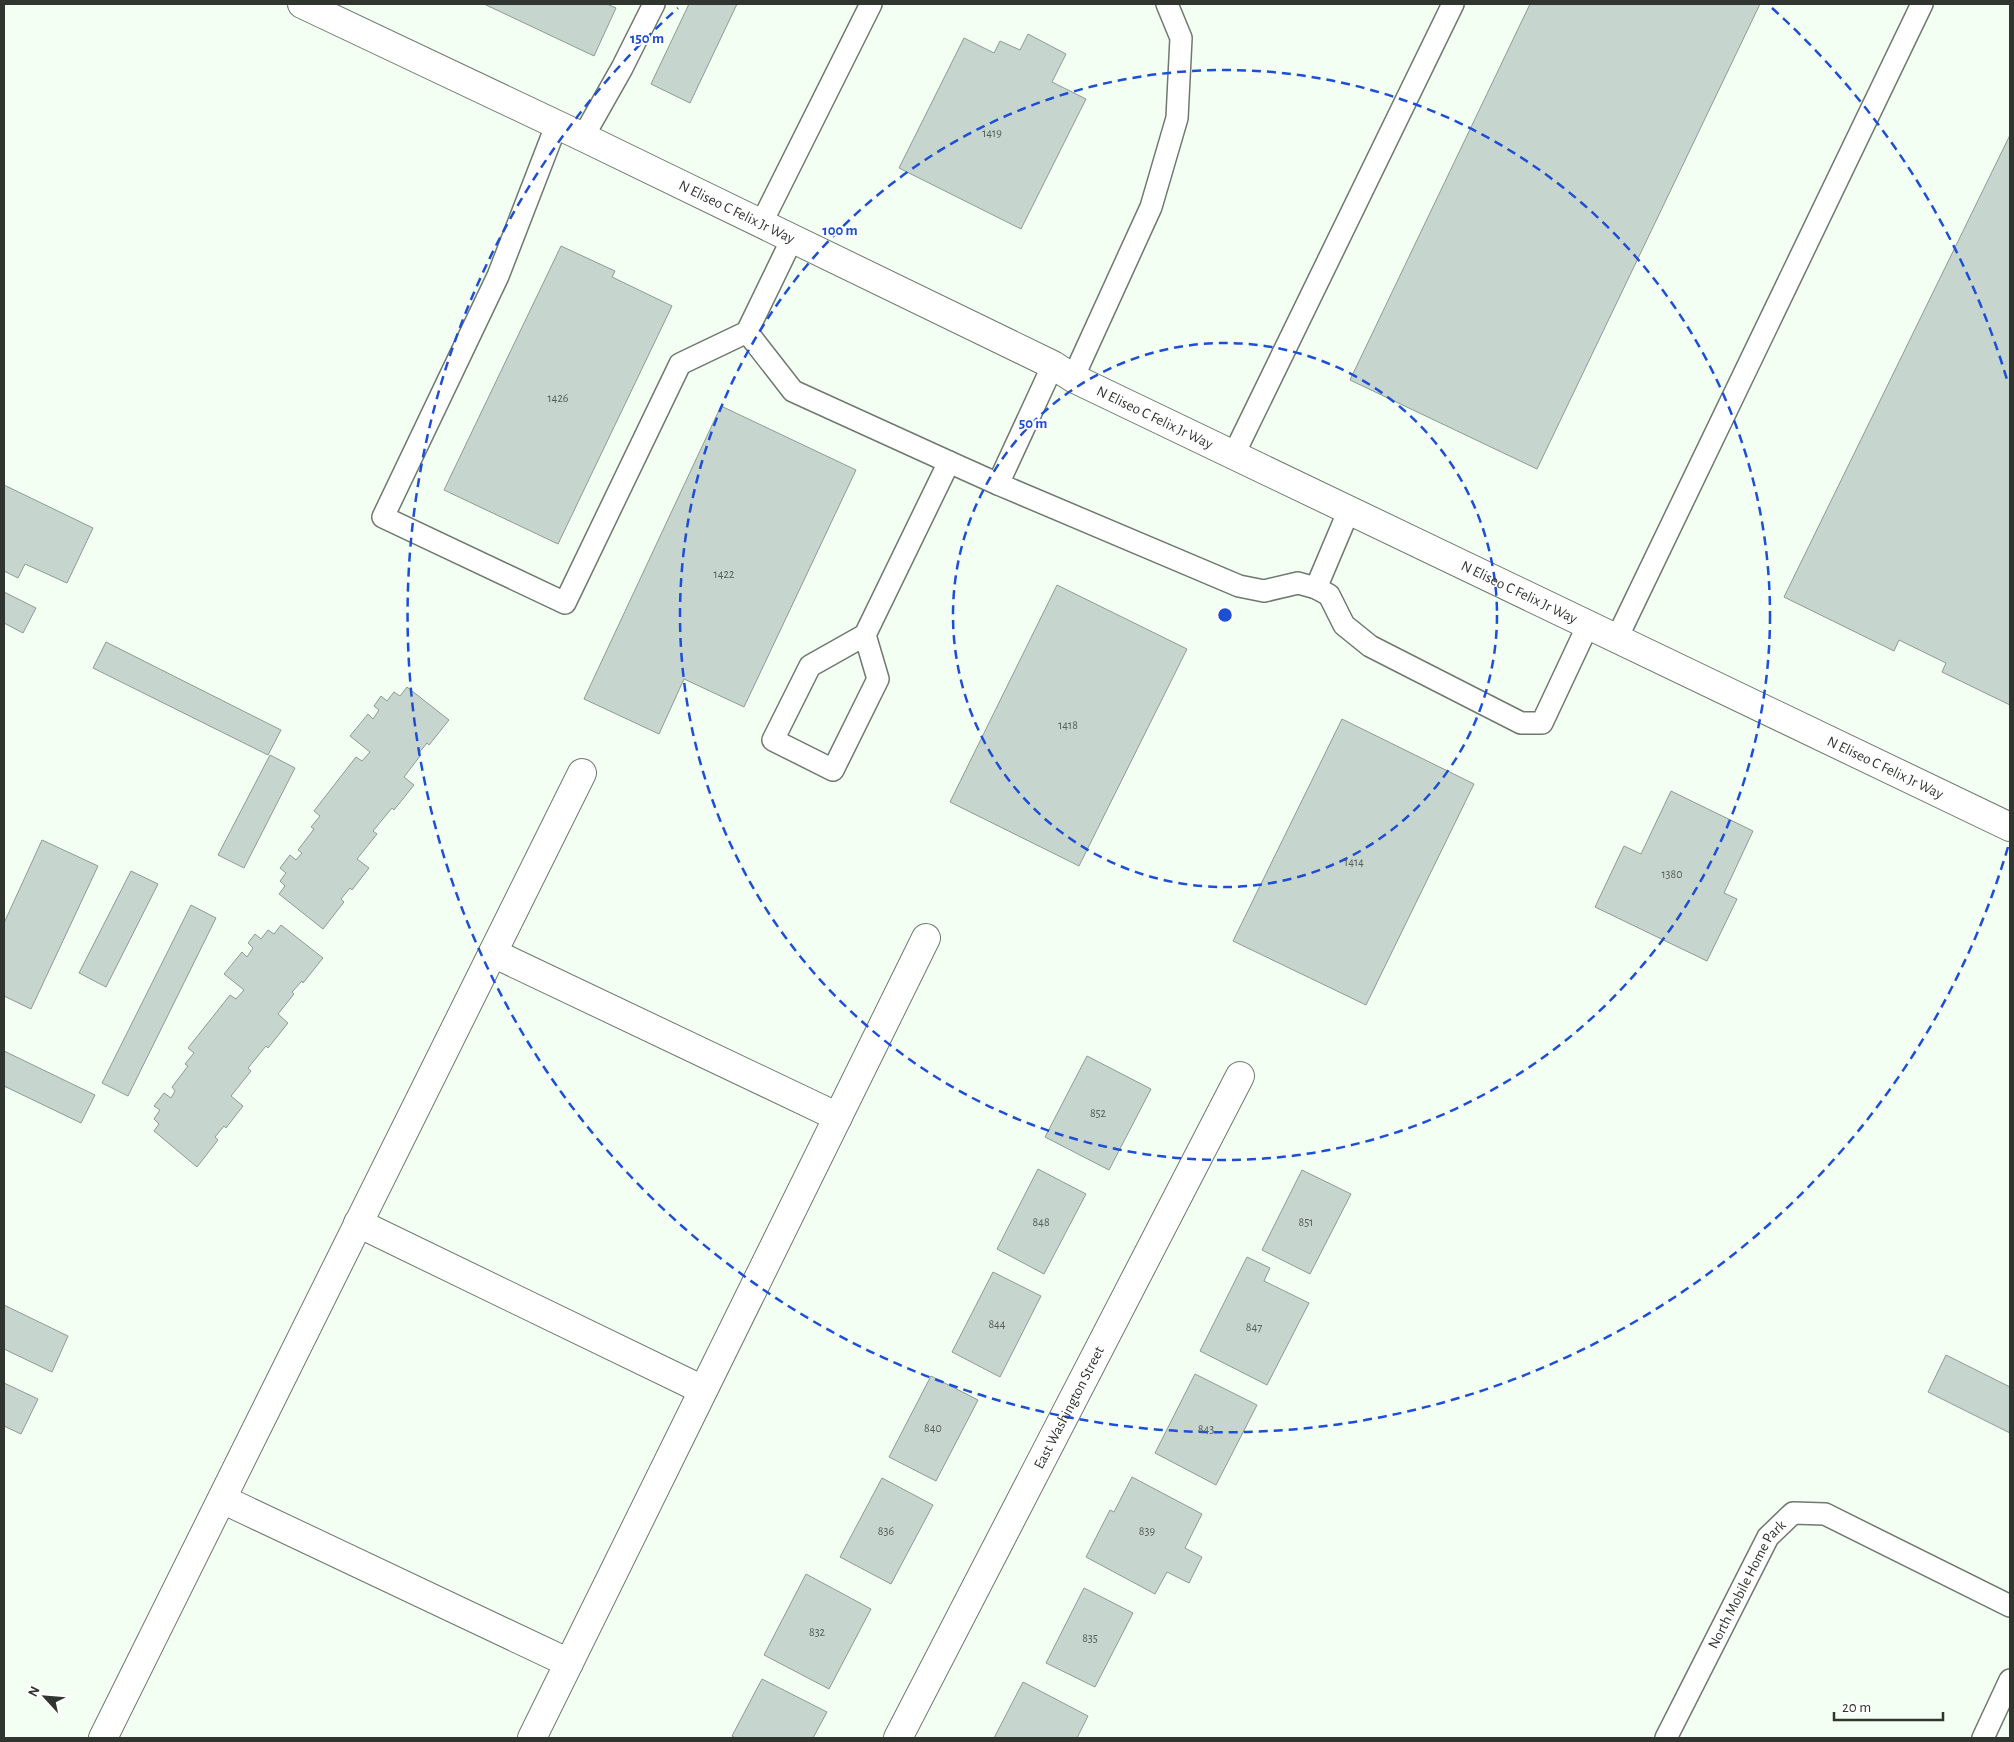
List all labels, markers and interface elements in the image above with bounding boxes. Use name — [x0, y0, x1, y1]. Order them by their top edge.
text: 150 m — [630, 31, 664, 46]
house number: 1419 — [982, 127, 1002, 139]
street label: N Eliseo C Felix Jr Way — [677, 177, 798, 246]
text: 100 m — [822, 223, 858, 238]
street label: N Eliseo C Felix Jr Way — [1095, 383, 1216, 452]
house number: 1426 — [547, 392, 569, 404]
text: 50 m — [1019, 416, 1047, 431]
street label: N Eliseo C Felix Jr Way — [1459, 558, 1580, 626]
house number: 1422 — [714, 568, 735, 580]
centre of rings — [1216, 606, 1234, 624]
house number: 1418 — [1058, 719, 1078, 731]
street label: N Eliseo C Felix Jr Way — [1825, 733, 1946, 802]
house number: 1414 — [1344, 856, 1364, 868]
house number: 1380 — [1661, 868, 1683, 880]
house number: 852 — [1090, 1107, 1107, 1119]
house number: 848 — [1032, 1216, 1050, 1228]
house number: 851 — [1299, 1216, 1313, 1228]
house number: 844 — [988, 1318, 1006, 1330]
house number: 847 — [1246, 1321, 1262, 1333]
street label: East Washington Street — [1031, 1344, 1107, 1471]
house number: 840 — [924, 1422, 942, 1434]
house number: 843 — [1198, 1423, 1214, 1435]
street label: North Mobile Home Park — [1705, 1517, 1789, 1651]
house number: 836 — [878, 1525, 894, 1537]
house number: 839 — [1139, 1525, 1155, 1537]
house number: 832 — [809, 1626, 826, 1638]
house number: 835 — [1082, 1632, 1098, 1644]
north arrow — [20, 1672, 70, 1722]
text: N — [26, 1684, 43, 1699]
scale bar — [1834, 1690, 1943, 1722]
text: 20 m — [1842, 1700, 1871, 1715]

